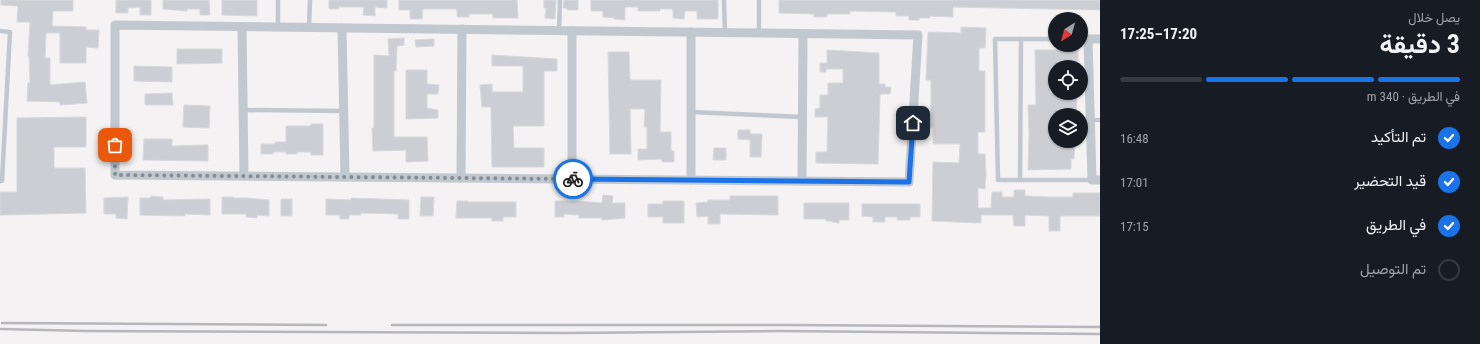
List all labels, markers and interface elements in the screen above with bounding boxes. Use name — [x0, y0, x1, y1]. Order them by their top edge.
text: يصل خلال — [1408, 10, 1460, 25]
north arrow — [1048, 12, 1088, 52]
map controls — [1048, 12, 1088, 148]
text: 17:20–17:25 — [1120, 25, 1197, 43]
text: 3 دقيقة — [1380, 29, 1460, 59]
button: locate — [1048, 60, 1088, 100]
text: في الطريق · 340 m — [1367, 89, 1460, 104]
pin — [896, 106, 930, 140]
button: layers — [1048, 108, 1088, 148]
icon: home — [902, 112, 924, 134]
icon: check — [1438, 127, 1460, 149]
pin — [98, 128, 132, 162]
text: تم التأكيد — [1371, 128, 1426, 146]
text: 16:48 — [1120, 131, 1149, 146]
icon: bag — [104, 134, 126, 156]
courier — [553, 159, 593, 199]
icon: bike — [562, 168, 584, 190]
icon: check — [1438, 171, 1460, 193]
text: قيد التحضير — [1354, 172, 1426, 190]
text: 17:01 — [1120, 175, 1149, 190]
icon: check — [1438, 215, 1460, 237]
text: في الطريق — [1366, 216, 1426, 234]
text: 17:15 — [1120, 219, 1149, 234]
text: تم التوصيل — [1360, 260, 1426, 278]

